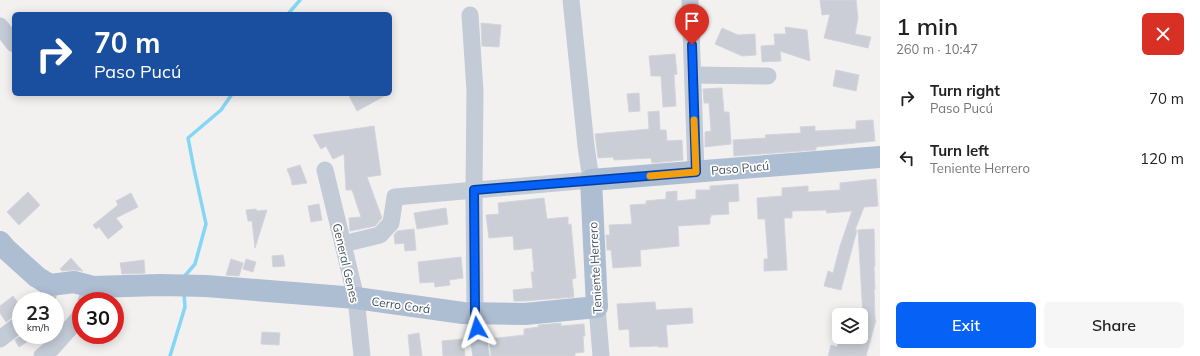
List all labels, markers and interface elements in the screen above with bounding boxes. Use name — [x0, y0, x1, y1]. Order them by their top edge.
pin — [675, 4, 709, 45]
icon: arrive — [681, 10, 703, 32]
text: 1 min — [896, 11, 958, 41]
button: close — [1142, 13, 1184, 55]
text: 70 m — [94, 25, 160, 60]
icon: right — [28, 28, 80, 80]
text: 260 m · 10:47 — [896, 41, 978, 57]
text: Paso Pucú — [94, 60, 181, 83]
text: Turn right — [930, 81, 1000, 100]
icon: right — [896, 87, 918, 109]
text: 70 m — [1149, 89, 1184, 108]
text: Paso Pucú — [930, 100, 993, 116]
text: Turn left — [930, 141, 989, 160]
icon: left — [896, 147, 918, 169]
text: 120 m — [1140, 149, 1184, 168]
street label: Paso Pucú — [710, 158, 770, 178]
text: Teniente Herrero — [930, 160, 1030, 176]
street label: Teniente Herrero — [585, 221, 605, 314]
street label: General Genes — [330, 222, 362, 304]
speed limit sign: 30 — [72, 292, 124, 344]
street label: Cerro Corá — [371, 293, 431, 317]
text: 23 — [26, 300, 50, 325]
button: Exit — [896, 302, 1036, 348]
button: Share — [1044, 302, 1184, 348]
position arrow — [456, 307, 498, 349]
map controls — [832, 308, 868, 344]
button: layers — [832, 308, 868, 344]
text: km/h — [27, 321, 49, 334]

